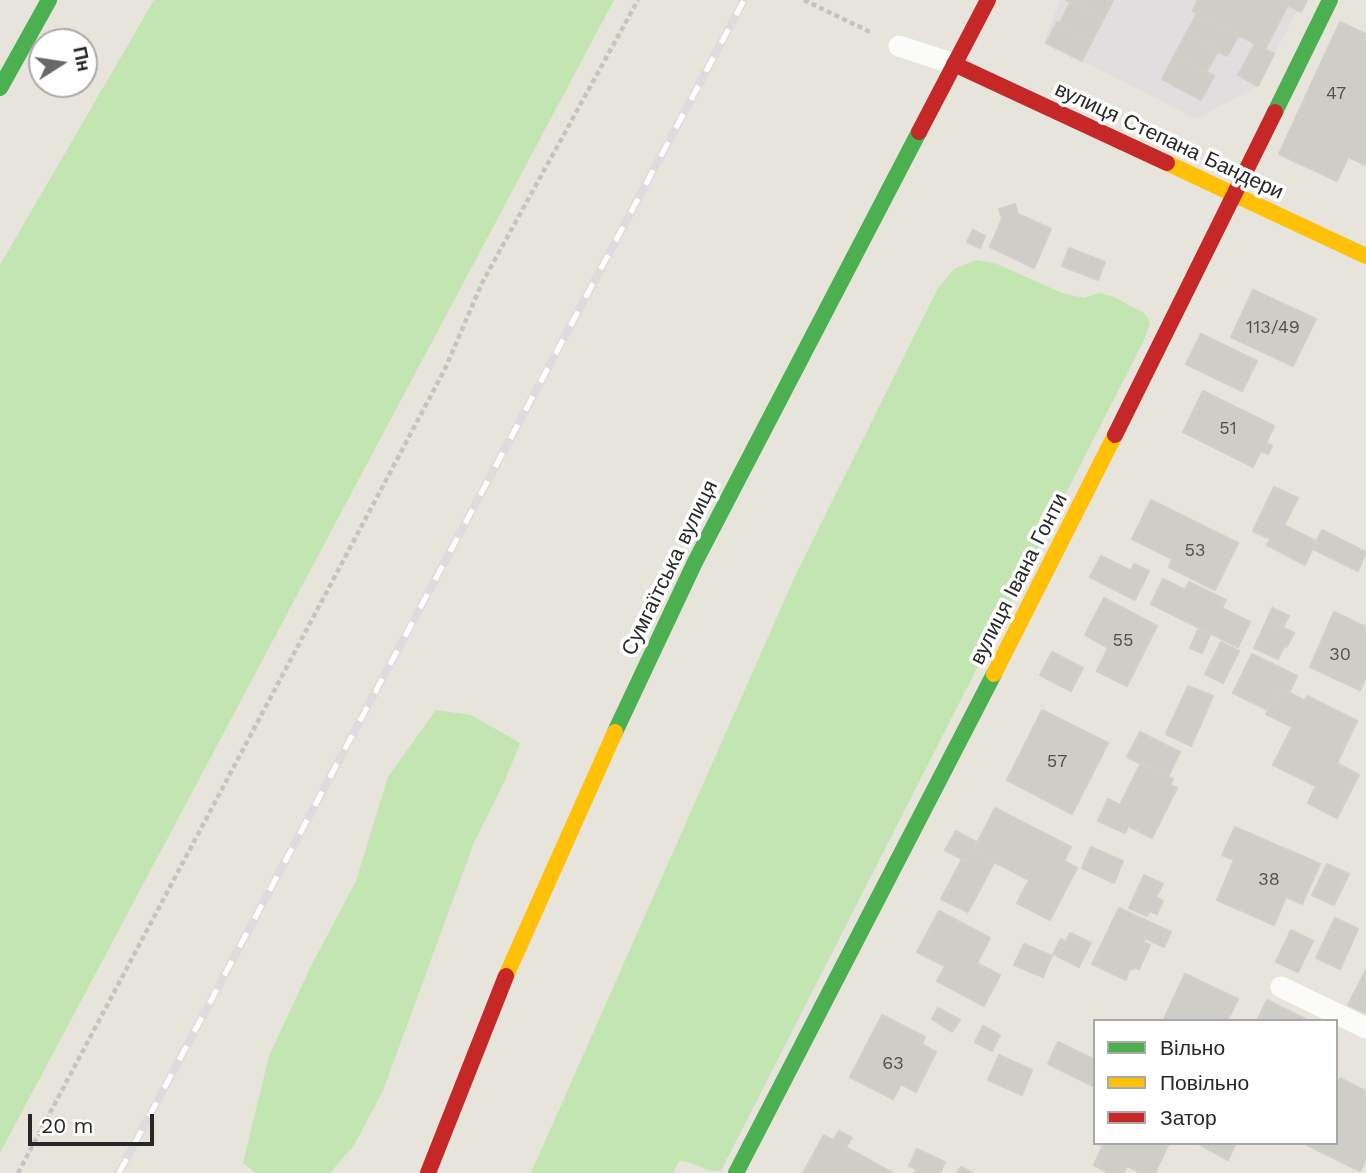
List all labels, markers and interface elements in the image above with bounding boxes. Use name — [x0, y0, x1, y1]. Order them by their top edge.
north arrow — [28, 28, 98, 98]
text: Пн — [68, 44, 96, 74]
street label: вулиця Степана Бандери — [1051, 77, 1287, 205]
house number: 47 — [1326, 83, 1346, 105]
house number: 113/49 — [1246, 317, 1300, 339]
house number: 51 — [1219, 418, 1237, 440]
street label: Сумгаїтська вулиця — [617, 476, 723, 660]
street label: вулиця Івана Гонти — [965, 489, 1073, 669]
house number: 53 — [1185, 540, 1205, 562]
house number: 55 — [1113, 630, 1133, 652]
house number: 30 — [1329, 644, 1351, 666]
house number: 57 — [1047, 751, 1067, 773]
house number: 38 — [1258, 869, 1280, 891]
legend — [1093, 1019, 1338, 1145]
text: Вільно — [1160, 1035, 1225, 1060]
house number: 63 — [882, 1053, 904, 1075]
text: Повільно — [1160, 1070, 1249, 1095]
scale bar — [32, 1100, 158, 1144]
text: Затор — [1160, 1105, 1217, 1130]
text: 20 m — [41, 1113, 93, 1138]

